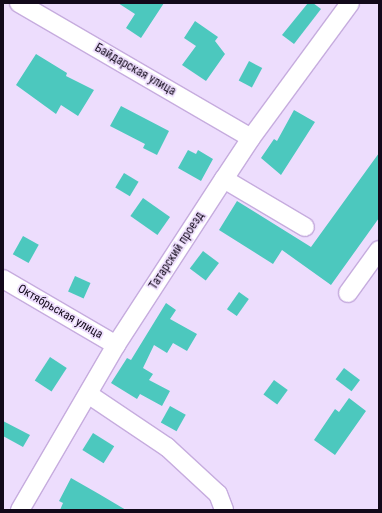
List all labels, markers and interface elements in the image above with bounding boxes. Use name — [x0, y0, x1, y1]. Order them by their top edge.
street label: Байдарская улица — [92, 41, 178, 99]
street label: Татарский проезд — [147, 209, 207, 293]
street label: Октябрьская улица — [15, 282, 105, 342]

